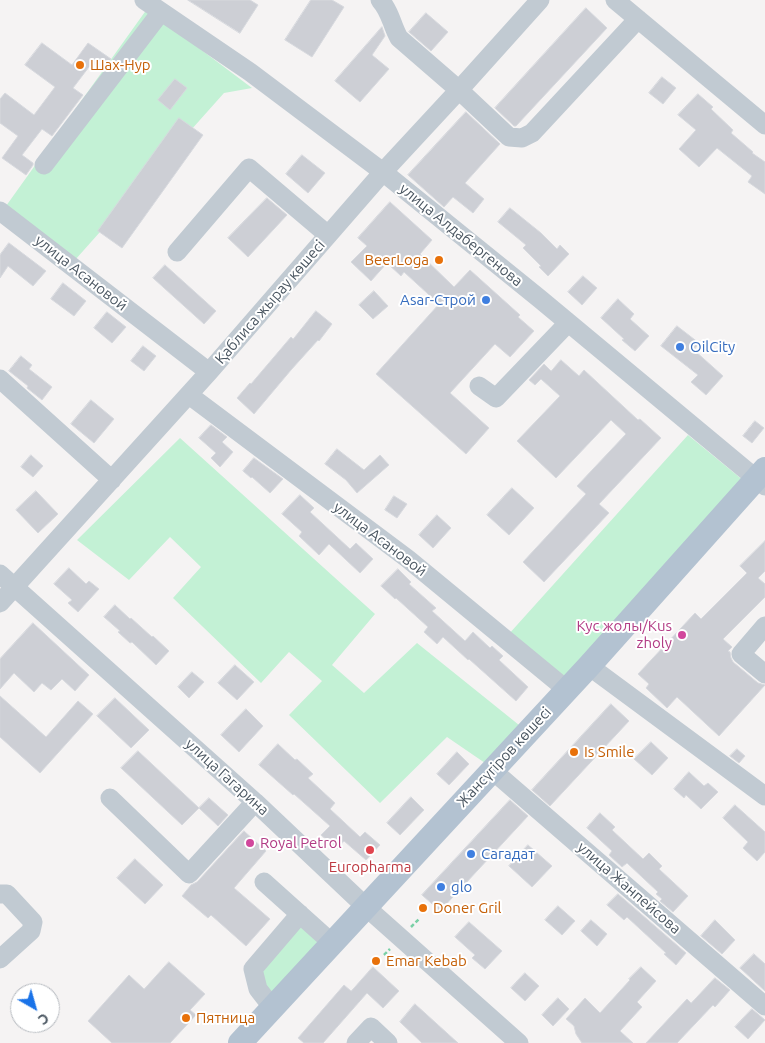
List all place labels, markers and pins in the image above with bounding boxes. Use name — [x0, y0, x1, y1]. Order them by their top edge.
place label: Шах-Нур — [90, 56, 151, 74]
marker: Шах-Нур — [74, 59, 86, 71]
place label: BeerLoga — [364, 251, 429, 269]
marker: BeerLoga — [433, 254, 445, 266]
place label: Asar-Строй — [400, 291, 476, 309]
marker: Asar-Строй — [480, 294, 492, 306]
place label: OilCity — [690, 338, 735, 356]
marker: OilCity — [674, 341, 686, 353]
place label: Кус жолы/Kus zholy — [577, 617, 672, 652]
marker: Кус жолы/Kus zholy — [676, 629, 688, 641]
place label: Is Smile — [584, 743, 634, 761]
marker: Is Smile — [568, 746, 580, 758]
place label: Royal Petrol — [260, 834, 342, 852]
marker: Royal Petrol — [244, 837, 256, 849]
marker: Europharma — [364, 844, 376, 856]
place label: Сагадат — [481, 845, 535, 863]
marker: Сагадат — [465, 848, 477, 860]
place label: Europharma — [329, 858, 411, 876]
place label: glo — [451, 878, 472, 896]
marker: glo — [435, 881, 447, 893]
place label: Doner Gril — [433, 899, 502, 917]
marker: Doner Gril — [417, 902, 429, 914]
place label: Emar Kebab — [386, 952, 467, 970]
marker: Emar Kebab — [370, 955, 382, 967]
place label: Пятница — [196, 1009, 255, 1027]
marker: Пятница — [180, 1012, 192, 1024]

